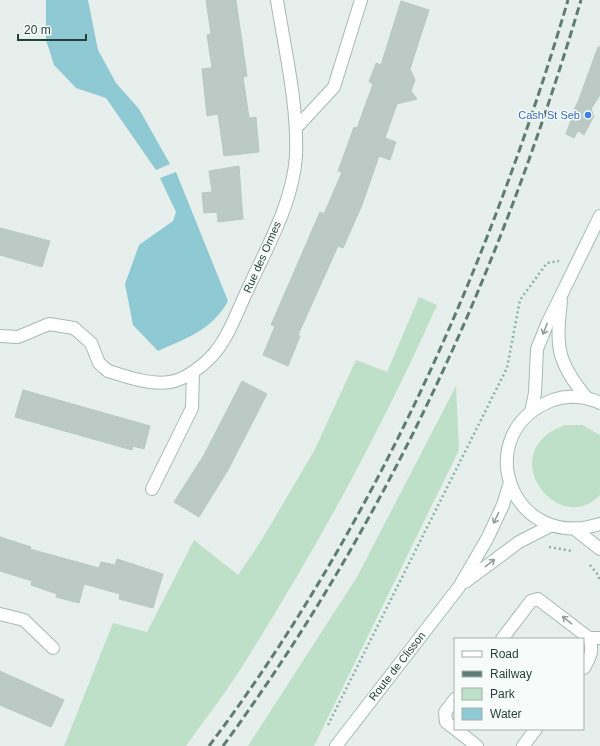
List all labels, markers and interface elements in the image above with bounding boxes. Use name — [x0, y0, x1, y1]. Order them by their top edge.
scale bar — [18, 16, 86, 42]
text: 20 m — [24, 23, 51, 37]
place label: Cash St Seb — [518, 109, 580, 121]
marker: Cash St Seb — [583, 110, 593, 120]
street label: Rue des Ormes — [241, 219, 283, 295]
one-way arrow — [541, 322, 549, 334]
one-way arrow — [492, 512, 499, 524]
one-way arrow — [484, 559, 495, 567]
one-way arrow — [561, 615, 572, 624]
street label: Route de Clisson — [366, 629, 428, 703]
legend — [454, 638, 584, 730]
text: Road — [490, 647, 519, 661]
text: Railway — [490, 667, 532, 681]
text: Park — [490, 687, 516, 701]
text: Water — [490, 707, 522, 721]

